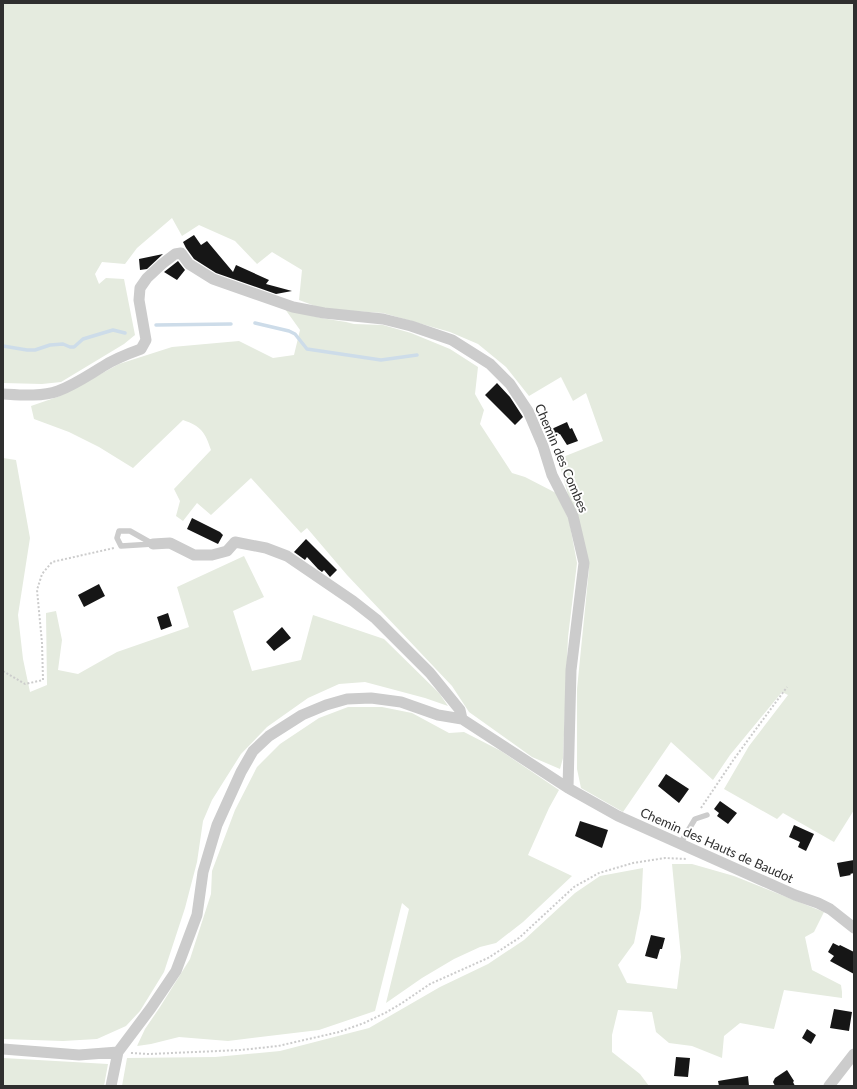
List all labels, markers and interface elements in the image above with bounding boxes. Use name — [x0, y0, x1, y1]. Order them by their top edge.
street label: Chemin des Combes — [532, 401, 592, 515]
street label: Chemin des Hauts de Baudot — [638, 804, 796, 886]

